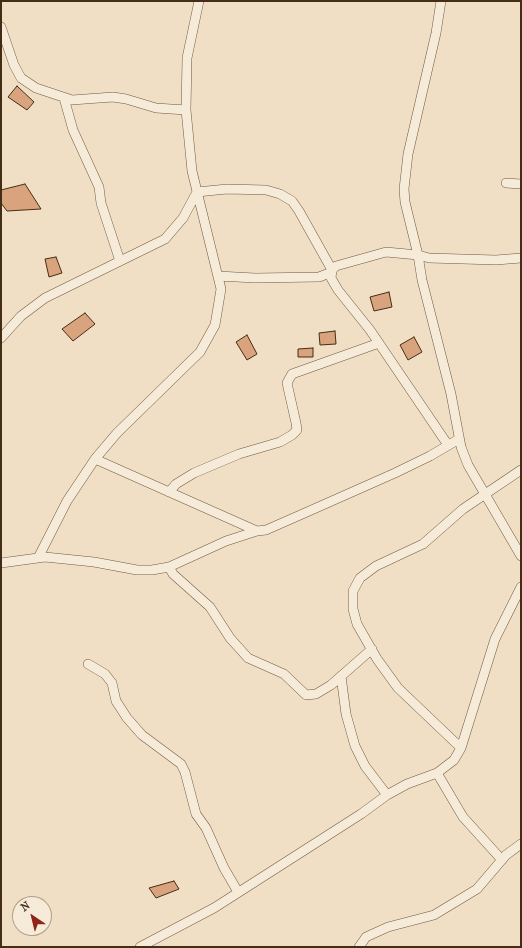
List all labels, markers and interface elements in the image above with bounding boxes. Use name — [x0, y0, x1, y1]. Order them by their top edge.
north arrow — [12, 896, 52, 936]
text: N — [18, 899, 33, 914]

